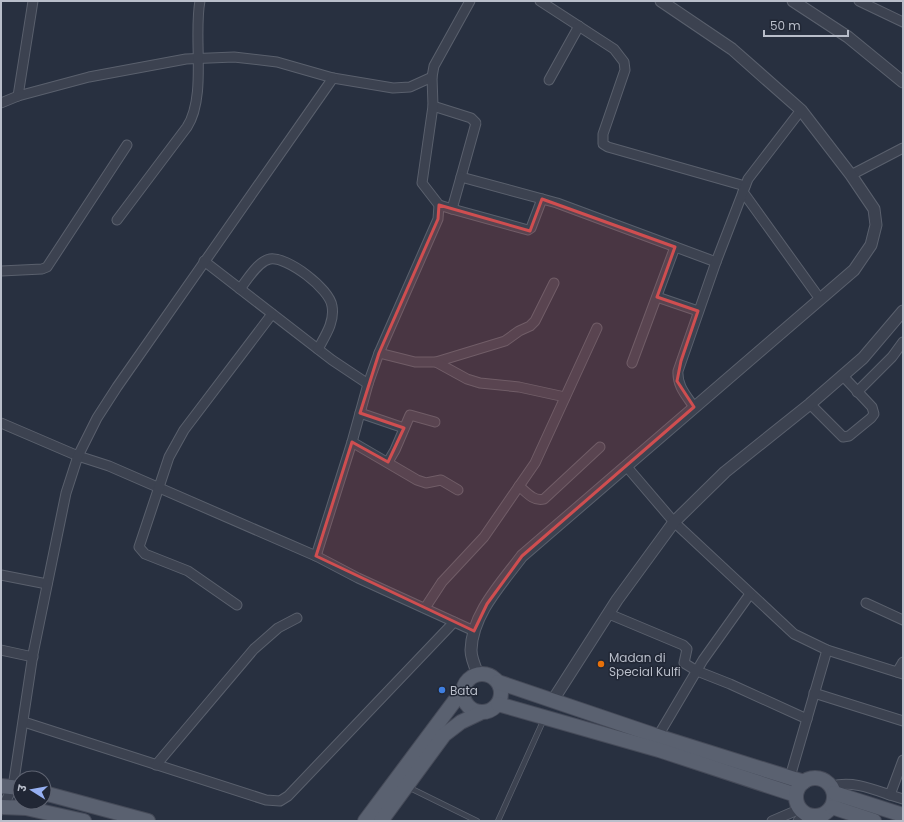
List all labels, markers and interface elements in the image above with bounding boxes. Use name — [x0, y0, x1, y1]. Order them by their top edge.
scale bar — [764, 12, 848, 38]
text: 50 m — [770, 17, 801, 34]
place label: Madan di Special Kulfi — [609, 649, 681, 680]
marker: Madan di Special Kulfi — [596, 659, 606, 669]
place label: Bata — [450, 682, 478, 699]
marker: Bata — [437, 685, 447, 695]
north arrow — [12, 770, 52, 810]
text: उ — [14, 783, 31, 794]

